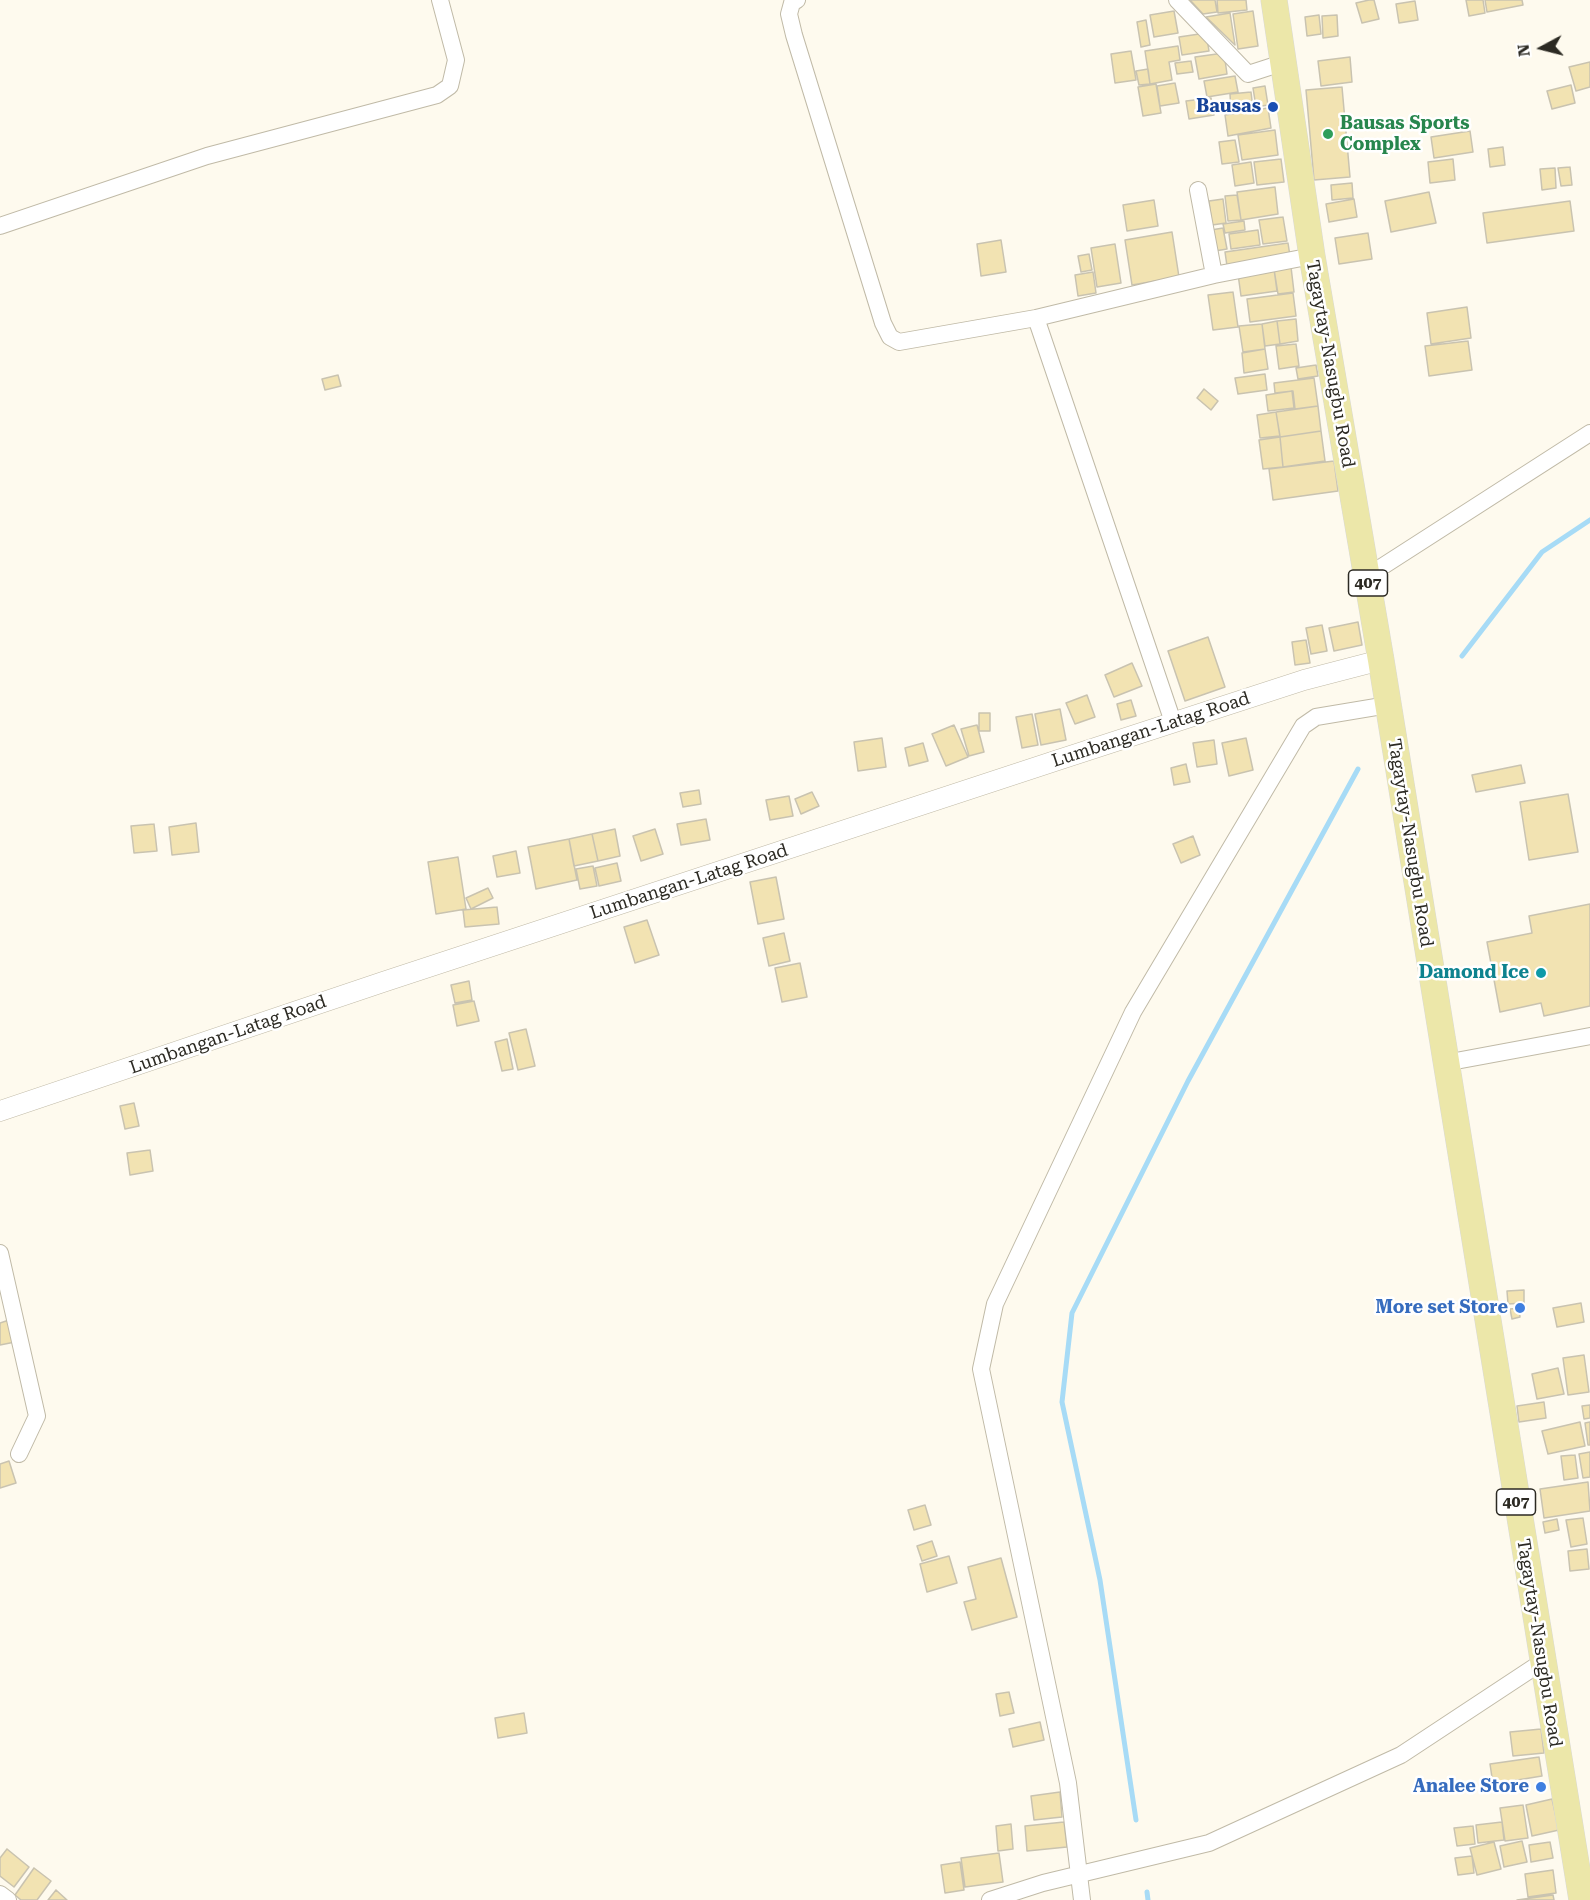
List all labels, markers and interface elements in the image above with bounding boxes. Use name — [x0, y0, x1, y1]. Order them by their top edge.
north arrow — [1512, 18, 1572, 78]
text: N — [1513, 43, 1534, 58]
place label: Bausas — [1196, 96, 1261, 118]
marker: Bausas — [1266, 100, 1280, 114]
place label: Bausas Sports Complex — [1340, 113, 1469, 156]
marker: Bausas Sports Complex — [1321, 127, 1335, 141]
street label: Tagaytay-Nasugbu Road — [1301, 258, 1359, 470]
road number: 407 — [1348, 570, 1388, 596]
street label: Lumbangan-Latag Road — [1049, 688, 1253, 772]
street label: Tagaytay-Nasugbu Road — [1383, 737, 1437, 949]
street label: Lumbangan-Latag Road — [587, 840, 791, 924]
place label: Damond Ice — [1419, 962, 1529, 984]
marker: Damond Ice — [1534, 966, 1548, 980]
street label: Lumbangan-Latag Road — [127, 991, 329, 1079]
place label: More set Store — [1376, 1297, 1508, 1319]
marker: More set Store — [1513, 1301, 1527, 1315]
road number: 407 — [1496, 1489, 1536, 1515]
street label: Tagaytay-Nasugbu Road — [1512, 1537, 1566, 1749]
place label: Analee Store — [1413, 1776, 1529, 1798]
marker: Analee Store — [1534, 1780, 1548, 1794]

